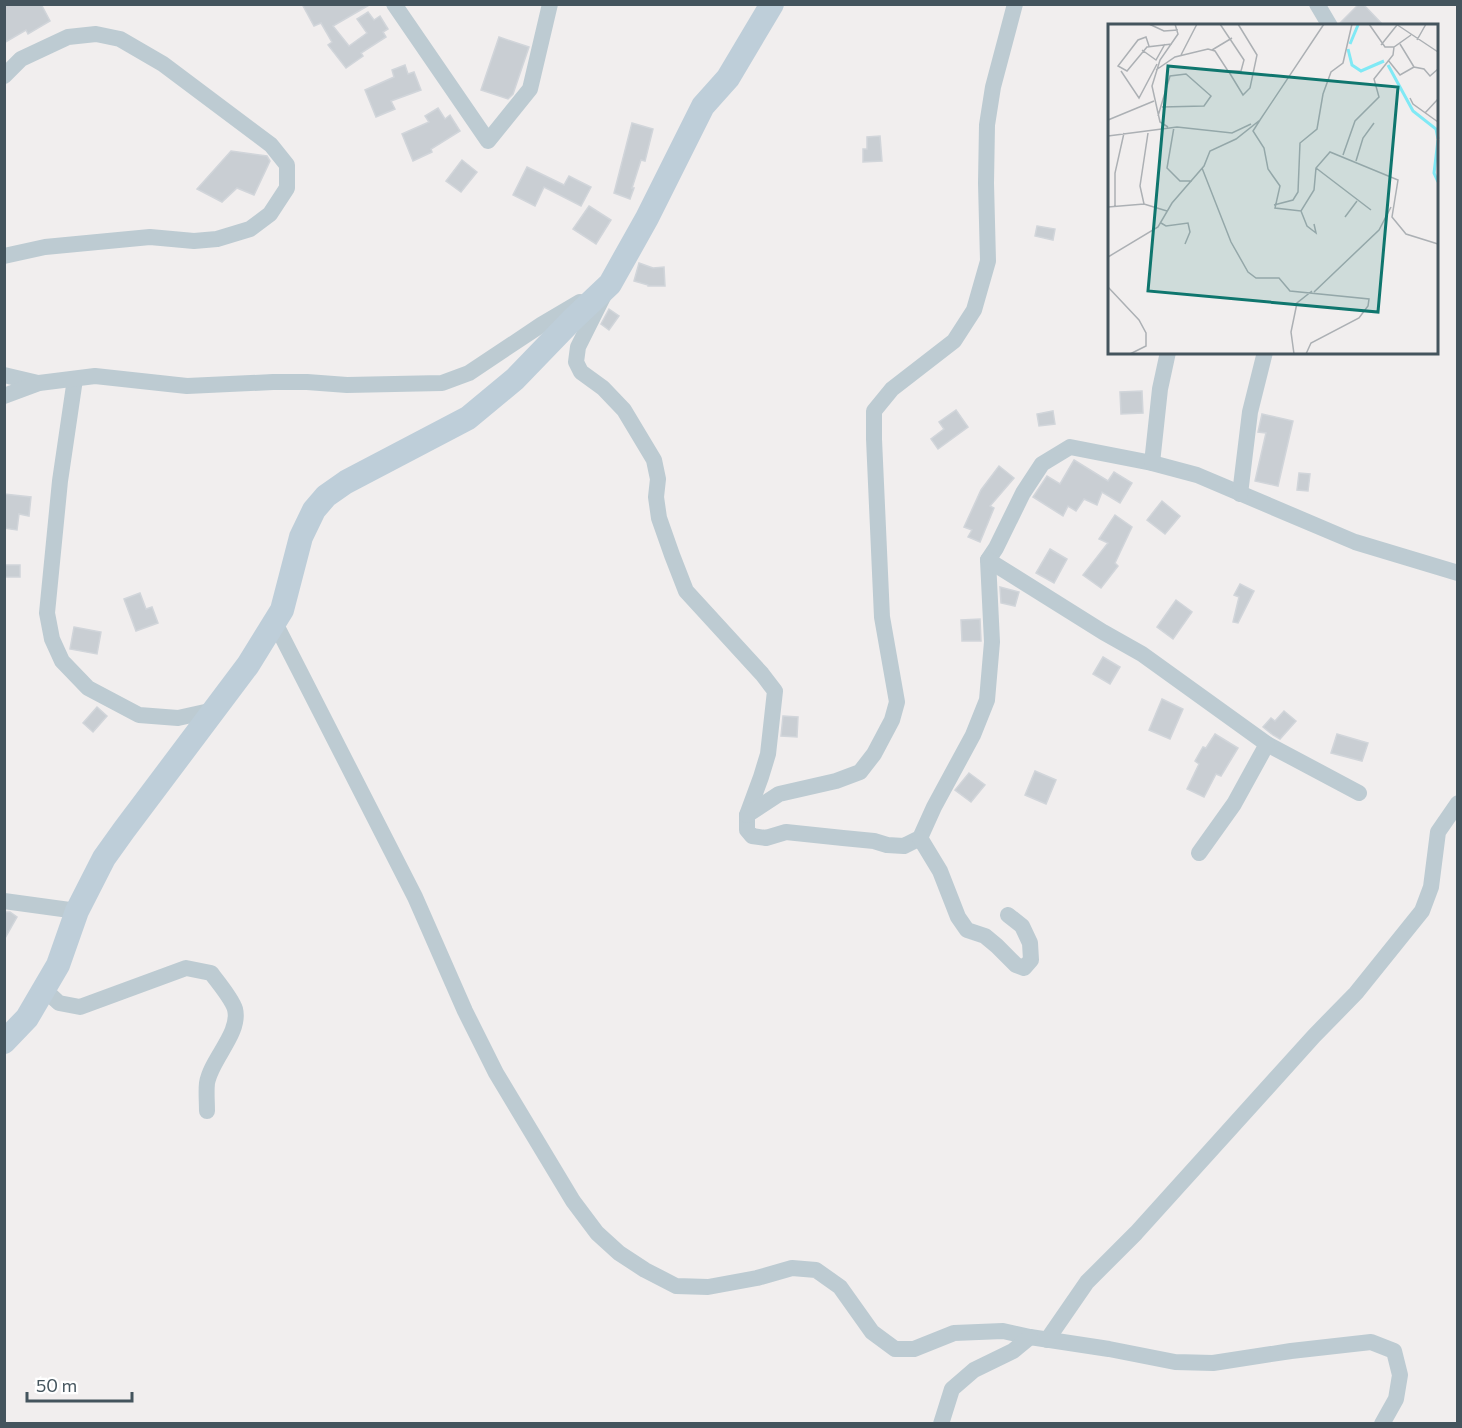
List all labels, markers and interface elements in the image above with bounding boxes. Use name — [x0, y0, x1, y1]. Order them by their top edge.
inset map — [1108, 24, 1438, 354]
scale bar — [27, 1365, 132, 1403]
text: 50 m — [36, 1374, 77, 1396]

